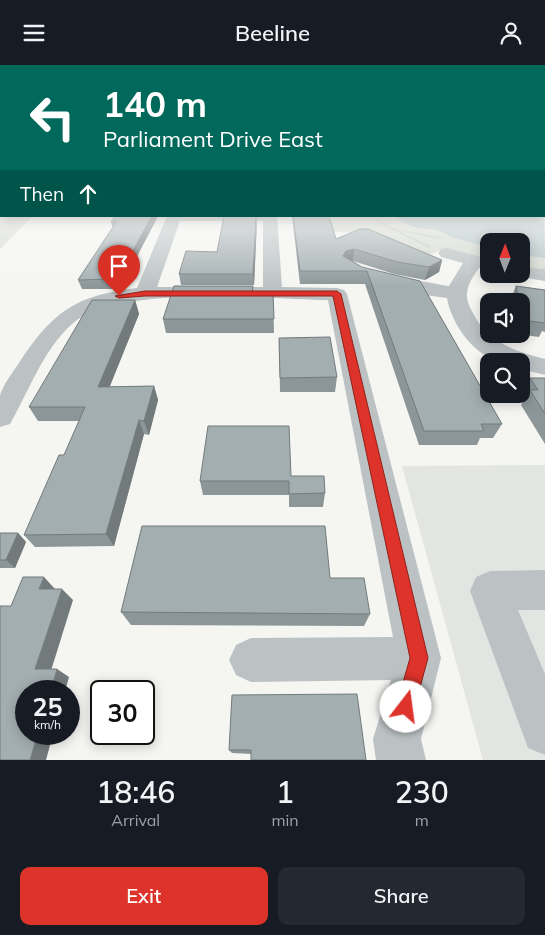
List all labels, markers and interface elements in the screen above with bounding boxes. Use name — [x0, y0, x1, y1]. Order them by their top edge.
icon: menu — [20, 19, 48, 47]
text: Beeline — [235, 19, 310, 47]
icon: person — [497, 19, 525, 47]
text: 140 m — [103, 82, 207, 126]
icon: left — [20, 85, 85, 150]
text: Parliament Drive East — [103, 125, 323, 153]
icon: ahead — [74, 180, 102, 208]
text: Then — [20, 182, 64, 206]
north arrow — [480, 233, 530, 283]
map controls — [480, 233, 530, 403]
pin — [98, 245, 140, 296]
icon: arrive — [105, 252, 133, 280]
button: sound — [480, 293, 530, 343]
button: search — [480, 353, 530, 403]
speed limit sign: 30 — [90, 680, 155, 745]
position arrow — [379, 680, 431, 732]
text: 25 — [32, 691, 63, 722]
text: km/h — [34, 717, 61, 732]
text: 18:46 — [96, 773, 175, 811]
text: 1 — [276, 773, 294, 811]
text: 230 — [395, 773, 449, 811]
text: Arrival — [111, 810, 160, 830]
text: min — [271, 810, 299, 830]
text: m — [415, 810, 429, 830]
button: Exit — [20, 867, 268, 925]
button: Share — [278, 867, 525, 925]

